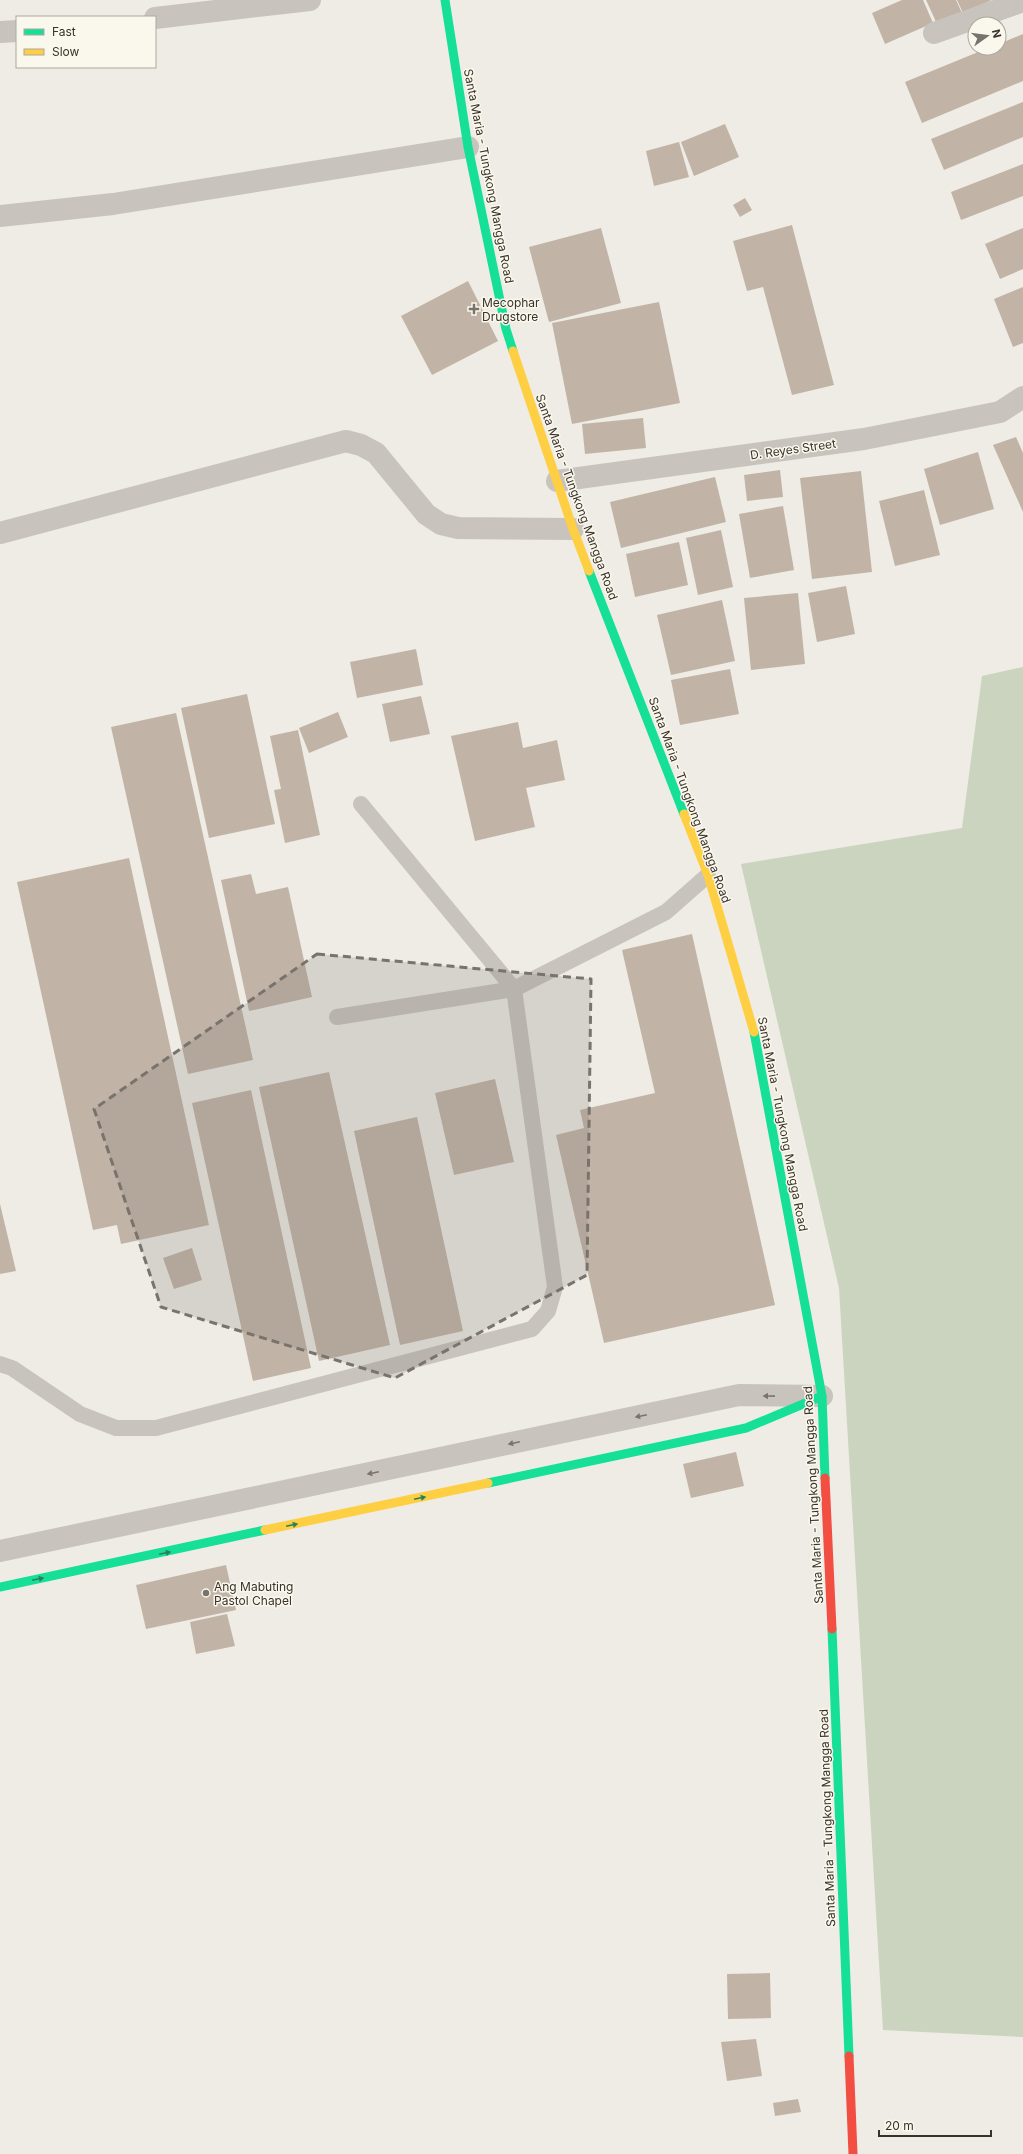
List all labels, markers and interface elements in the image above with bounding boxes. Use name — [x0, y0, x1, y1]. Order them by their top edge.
legend — [16, 16, 156, 68]
north arrow — [967, 16, 1007, 56]
text: Fast — [52, 24, 76, 39]
text: N — [989, 28, 1005, 39]
text: Slow — [52, 44, 80, 59]
street label: Santa Maria - Tungkong Mangga Road — [461, 68, 517, 284]
place label: Mecophar Drugstore — [482, 295, 540, 324]
marker: Mecophar Drugstore — [469, 304, 479, 314]
street label: Santa Maria - Tungkong Mangga Road — [533, 392, 621, 602]
street label: D. Reyes Street — [749, 436, 837, 462]
street label: Santa Maria - Tungkong Mangga Road — [646, 695, 734, 905]
street label: Santa Maria - Tungkong Mangga Road — [755, 1016, 811, 1232]
street label: Santa Maria - Tungkong Mangga Road — [800, 1386, 826, 1604]
one-way arrow — [763, 1392, 775, 1399]
one-way arrow — [635, 1413, 648, 1419]
one-way arrow — [508, 1440, 520, 1446]
one-way arrow — [367, 1470, 379, 1476]
one-way arrow — [413, 1495, 426, 1501]
one-way arrow — [286, 1522, 299, 1528]
one-way arrow — [159, 1549, 172, 1555]
one-way arrow — [32, 1576, 44, 1582]
place label: Ang Mabuting Pastol Chapel — [214, 1579, 293, 1608]
marker: Ang Mabuting Pastol Chapel — [201, 1588, 211, 1598]
street label: Santa Maria - Tungkong Mangga Road — [816, 1709, 838, 1927]
scale bar — [879, 2112, 991, 2138]
text: 20 m — [885, 2118, 914, 2133]

